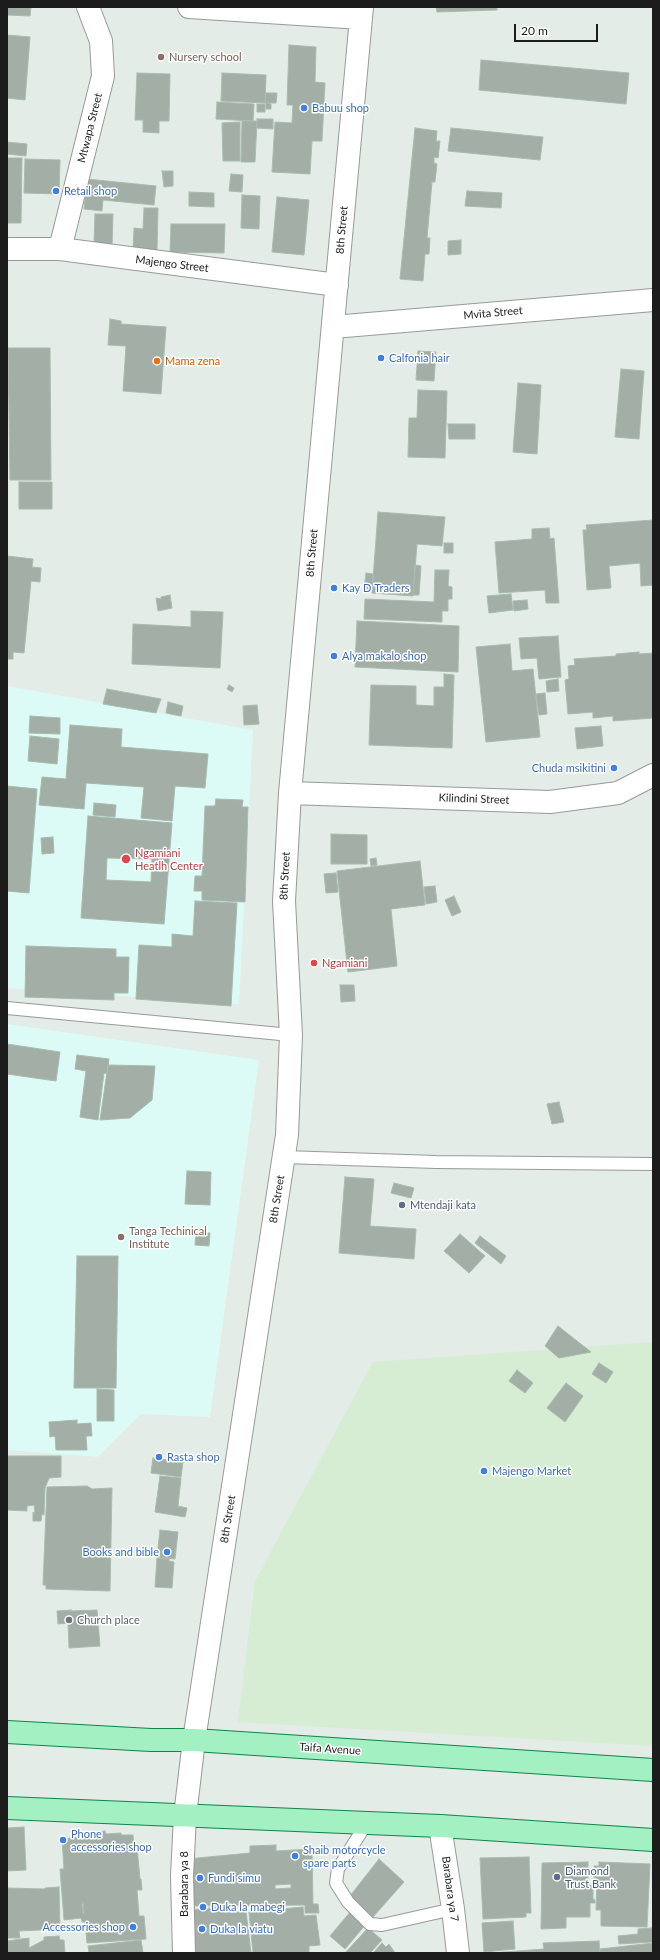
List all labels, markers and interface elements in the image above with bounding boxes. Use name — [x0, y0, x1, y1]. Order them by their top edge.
scale bar — [516, 16, 600, 42]
text: 20 m — [521, 23, 548, 38]
place label: Nursery school — [169, 50, 242, 64]
marker: Nursery school — [156, 52, 166, 62]
street label: Mtwapa Street — [75, 92, 105, 164]
place label: Babuu shop — [312, 101, 369, 115]
marker: Babuu shop — [299, 103, 309, 113]
place label: Retail shop — [64, 184, 117, 198]
marker: Retail shop — [51, 186, 61, 196]
street label: 8th Street — [333, 205, 351, 255]
street label: Majengo Street — [135, 253, 209, 275]
street label: Mvita Street — [463, 304, 523, 322]
place label: Calfonia hair — [389, 351, 450, 365]
marker: Calfonia hair — [376, 353, 386, 363]
place label: Mama zena — [165, 354, 220, 368]
marker: Mama zena — [152, 356, 162, 366]
street label: 8th Street — [303, 528, 321, 578]
place label: Kay D Traders — [342, 581, 410, 595]
marker: Kay D Traders — [329, 583, 339, 593]
place label: Alya makalo shop — [342, 649, 426, 663]
marker: Alya makalo shop — [329, 651, 339, 661]
place label: Chuda msikitini — [532, 761, 606, 775]
marker: Chuda msikitini — [609, 763, 619, 773]
street label: Kilindini Street — [438, 791, 510, 807]
place label: Ngamiani Heatlh Center — [135, 846, 203, 872]
street label: 8th Street — [277, 852, 293, 900]
marker: Ngamiani Heatlh Center — [120, 853, 132, 865]
place label: Ngamiani — [322, 956, 367, 970]
marker: Ngamiani — [309, 958, 319, 968]
street label: 8th Street — [267, 1174, 287, 1224]
place label: Mtendaji kata — [410, 1198, 476, 1212]
marker: Mtendaji kata — [397, 1200, 407, 1210]
place label: Tanga Techinical Institute — [129, 1224, 207, 1250]
marker: Tanga Techinical Institute — [116, 1232, 126, 1242]
place label: Rasta shop — [167, 1450, 220, 1464]
marker: Rasta shop — [154, 1452, 164, 1462]
place label: Majengo Market — [492, 1464, 571, 1478]
marker: Majengo Market — [479, 1466, 489, 1476]
street label: 8th Street — [218, 1494, 238, 1544]
place label: Books and bible — [82, 1545, 159, 1559]
marker: Books and bible — [162, 1547, 172, 1557]
place label: Church place — [77, 1613, 140, 1627]
marker: Church place — [64, 1615, 74, 1625]
street label: Taifa Avenue — [299, 1740, 361, 1758]
place label: Phone accessories shop — [71, 1827, 152, 1853]
marker: Phone accessories shop — [58, 1835, 68, 1845]
place label: Shaib motorcycle spare parts — [303, 1843, 386, 1869]
street label: Barabara ya 8 — [177, 1851, 191, 1917]
marker: Shaib motorcycle spare parts — [290, 1851, 300, 1861]
street label: Barabara ya 7 — [439, 1855, 461, 1923]
place label: Diamond Trust Bank — [565, 1864, 616, 1890]
place label: Fundi simu — [208, 1871, 260, 1885]
marker: Diamond Trust Bank — [552, 1872, 562, 1882]
marker: Fundi simu — [195, 1873, 205, 1883]
place label: Duka la mabegi — [211, 1900, 285, 1914]
marker: Duka la mabegi — [198, 1902, 208, 1912]
place label: Accessories shop — [42, 1920, 125, 1934]
marker: Accessories shop — [128, 1922, 138, 1932]
place label: Duka la viatu — [210, 1922, 273, 1936]
marker: Duka la viatu — [197, 1924, 207, 1934]

